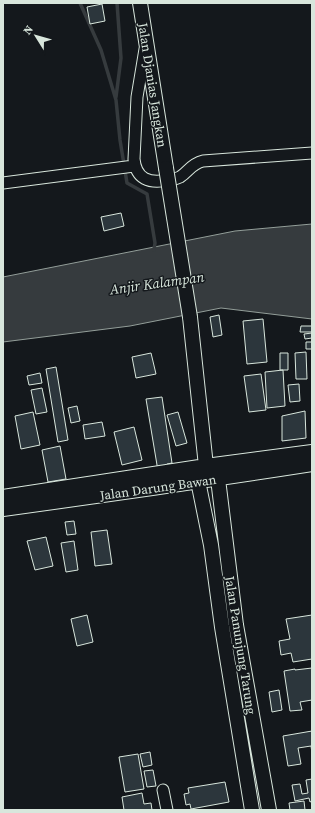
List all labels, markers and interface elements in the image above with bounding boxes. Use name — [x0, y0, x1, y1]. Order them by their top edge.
north arrow — [16, 16, 56, 56]
street label: Jalan Djanias Jangkan — [134, 21, 171, 149]
text: N — [20, 23, 37, 38]
water label: Anjir Kalampan — [108, 266, 206, 300]
street label: Jalan Darung Bawan — [98, 471, 218, 504]
street label: Jalan Panunjung Tarung — [221, 574, 260, 716]

